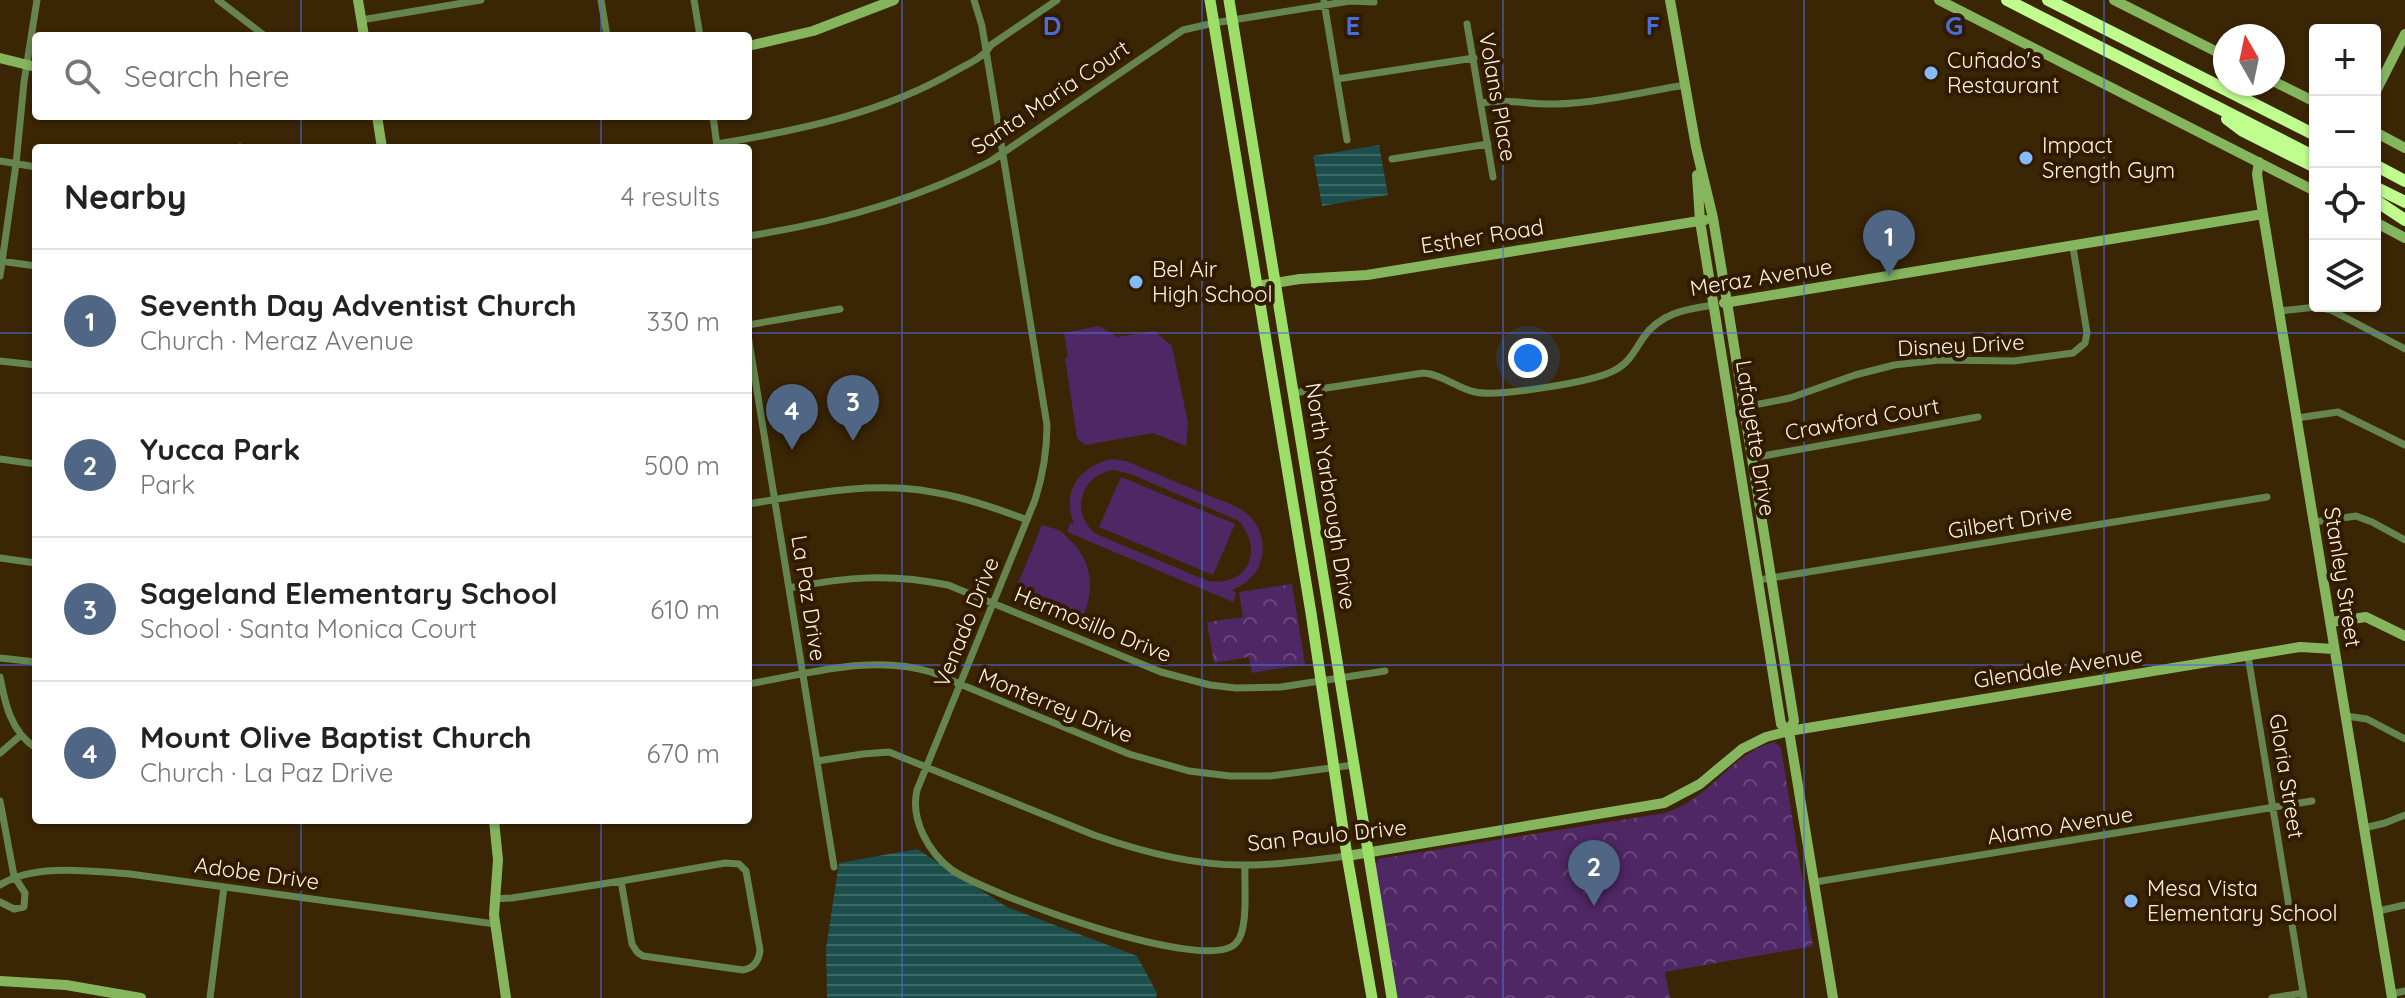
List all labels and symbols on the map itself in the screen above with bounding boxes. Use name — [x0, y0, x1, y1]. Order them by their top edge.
text: D — [1043, 9, 1061, 42]
text: E — [1346, 9, 1360, 42]
text: F — [1646, 9, 1660, 42]
text: G — [1945, 9, 1963, 42]
north arrow — [2213, 24, 2285, 96]
street label: Volans Place — [1473, 30, 1523, 164]
street label: Santa Maria Court — [965, 34, 1135, 160]
place label: Cuñado's Restaurant — [1947, 46, 2059, 99]
marker: Cuñado's Restaurant — [1922, 64, 1940, 82]
place label: Impact Srength Gym — [2042, 131, 2175, 184]
marker: Impact Srength Gym — [2017, 149, 2035, 167]
pin: 1 — [1863, 210, 1915, 276]
street label: Esther Road — [1418, 212, 1546, 260]
street label: Meraz Avenue — [1688, 252, 1834, 302]
place label: Bel Air High School — [1152, 255, 1273, 308]
marker: Bel Air High School — [1127, 273, 1145, 291]
street label: Disney Drive — [1897, 328, 2025, 362]
your location — [1508, 338, 1548, 378]
street label: Lafayette Drive — [1730, 358, 1782, 518]
pin: 3 — [827, 375, 879, 441]
street label: North Yarbrough Drive — [1299, 381, 1363, 611]
pin: 4 — [766, 384, 818, 450]
street label: Crawford Court — [1783, 392, 1941, 446]
street label: Gilbert Drive — [1946, 497, 2074, 545]
street label: Stanley Street — [2318, 505, 2368, 649]
street label: La Paz Drive — [785, 533, 833, 663]
street label: Venado Drive — [927, 553, 1005, 691]
street label: Hermosillo Drive — [1010, 580, 1176, 668]
street label: Glendale Avenue — [1972, 640, 2144, 694]
street label: Monterrey Drive — [975, 661, 1137, 749]
street label: Gloria Street — [2263, 712, 2311, 840]
street label: Alamo Avenue — [1985, 800, 2135, 850]
street label: San Paulo Drive — [1246, 813, 1408, 857]
pin: 2 — [1568, 840, 1620, 906]
street label: Adobe Drive — [193, 850, 321, 896]
place label: Mesa Vista Elementary School — [2147, 874, 2338, 927]
marker: Mesa Vista Elementary School — [2122, 892, 2140, 910]

